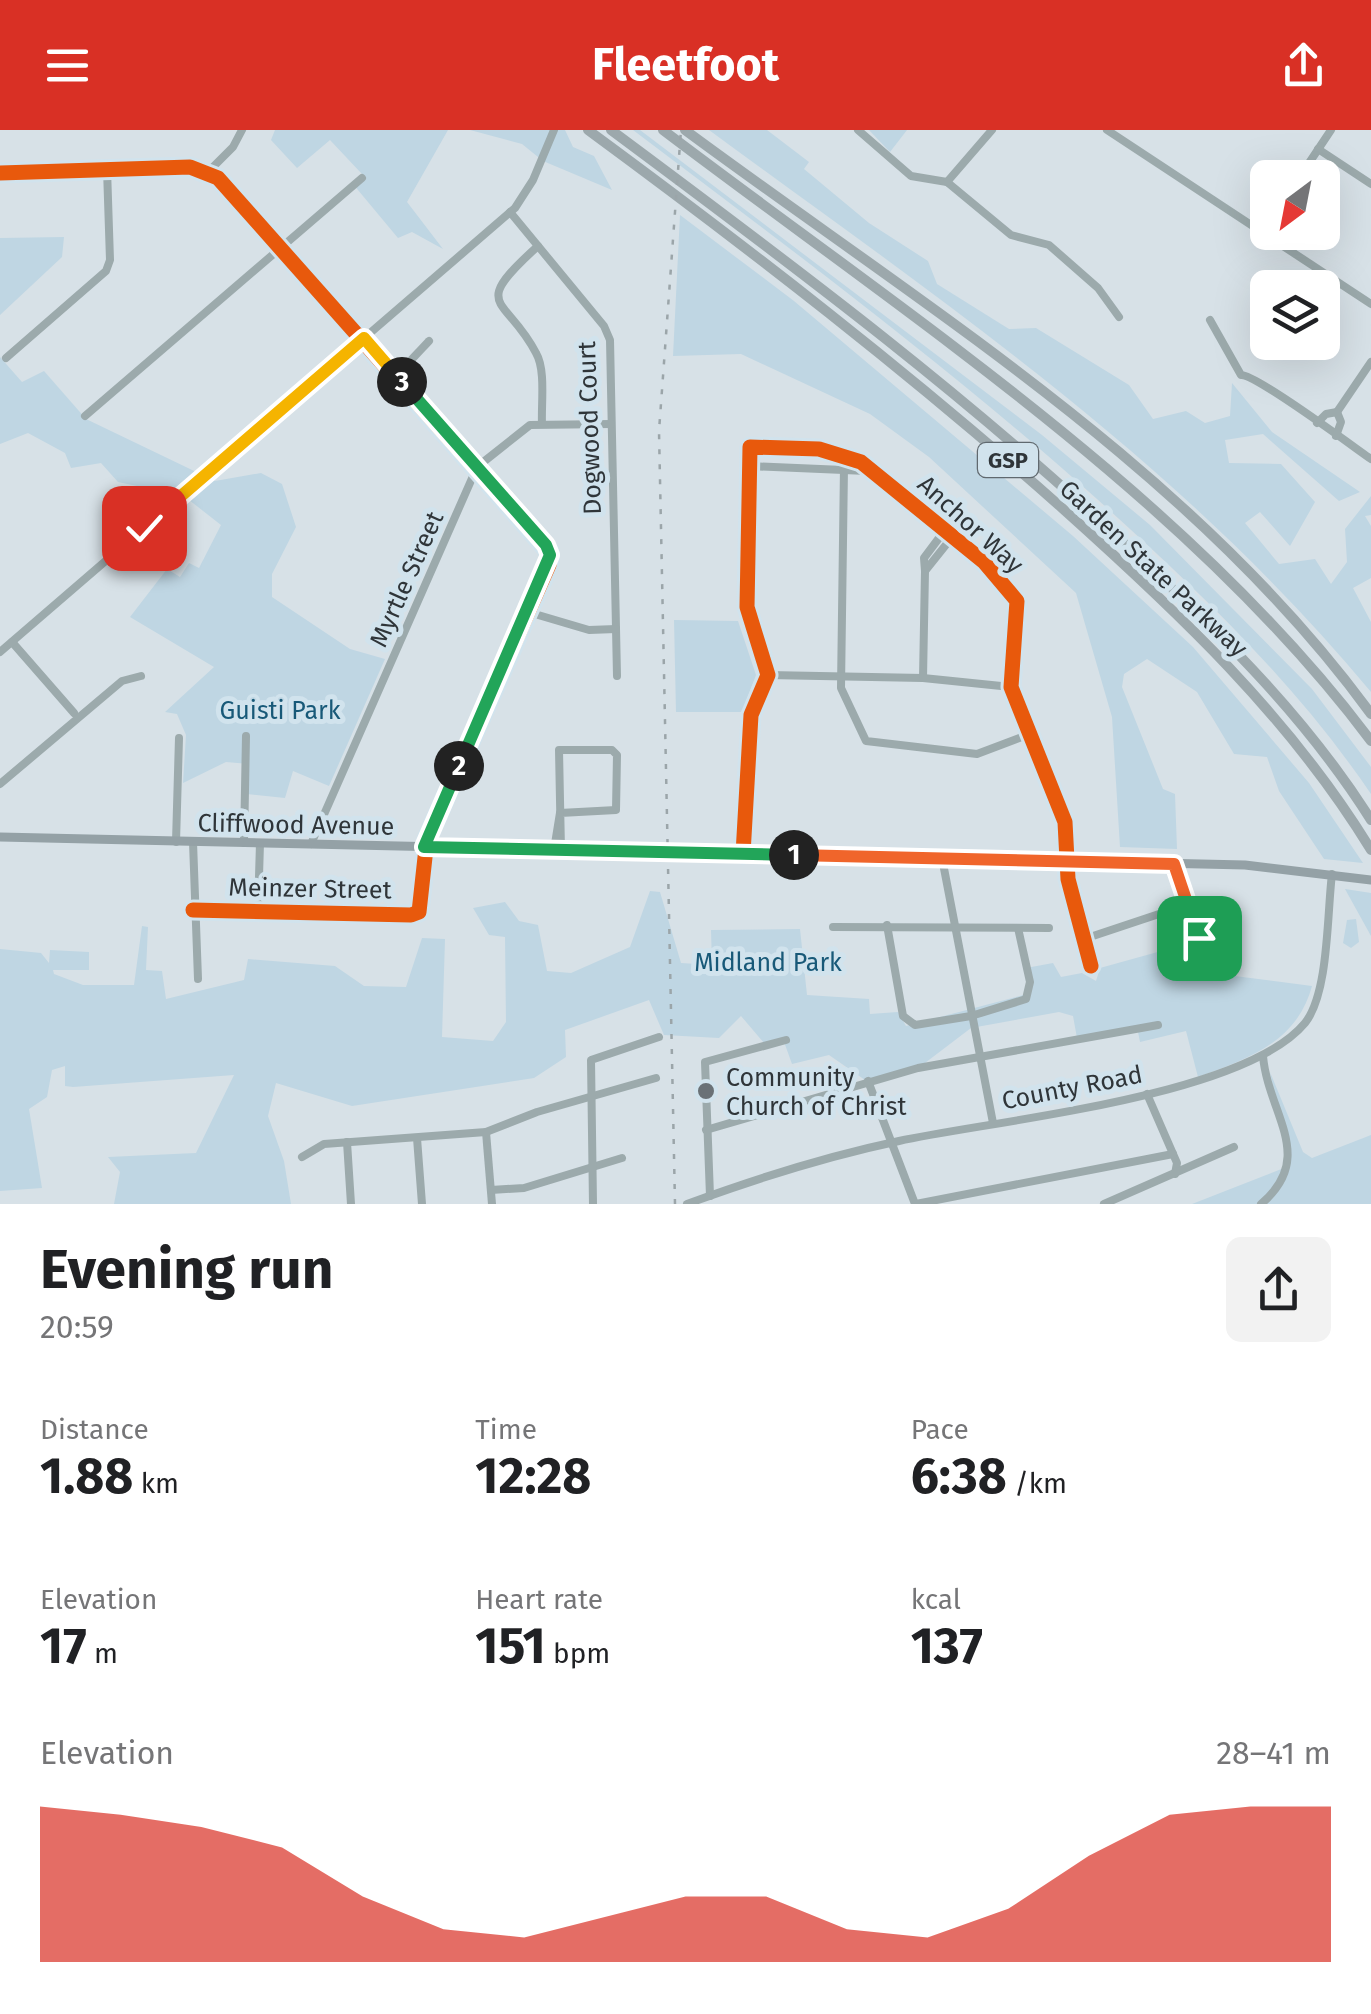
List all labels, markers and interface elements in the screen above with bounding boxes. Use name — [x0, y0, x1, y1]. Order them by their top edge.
icon: menu — [40, 38, 95, 93]
text: Fleetfoot — [592, 38, 779, 92]
icon: share — [1276, 38, 1331, 93]
north arrow — [1250, 160, 1340, 250]
map controls — [1250, 160, 1340, 360]
button: layers — [1250, 270, 1340, 360]
street label: Dogwood Court — [572, 340, 608, 515]
pin: 3 — [377, 357, 427, 407]
text: 3 — [395, 365, 409, 398]
road number: GSP — [978, 443, 1038, 477]
street label: Anchor Way — [911, 469, 1030, 580]
street label: Garden State Parkway — [1053, 474, 1254, 664]
pin — [102, 486, 187, 571]
icon: check — [117, 501, 172, 556]
street label: Myrtle Street — [364, 506, 451, 652]
park label: Guisti Park — [220, 696, 341, 726]
pin: 2 — [434, 741, 484, 791]
text: 2 — [452, 749, 466, 782]
street label: Cliffwood Avenue — [197, 808, 395, 842]
pin: 1 — [769, 830, 819, 880]
text: 1 — [788, 838, 801, 871]
street label: Meinzer Street — [228, 873, 393, 905]
pin — [1157, 896, 1242, 981]
icon: arrive — [1172, 911, 1227, 966]
park label: Midland Park — [694, 948, 842, 978]
street label: County Road — [999, 1060, 1145, 1116]
place label: Community Church of Christ — [726, 1063, 907, 1122]
marker: Community Church of Christ — [695, 1080, 717, 1102]
text: Evening run — [40, 1237, 334, 1303]
button: share — [1226, 1237, 1331, 1342]
text: 20:59 — [40, 1308, 114, 1346]
text: Distance — [40, 1413, 149, 1446]
text: Time — [475, 1413, 537, 1446]
text: Pace — [911, 1413, 969, 1446]
text: 1.88 — [40, 1446, 133, 1506]
text: 12:28 — [475, 1446, 591, 1506]
text: 6:38 — [911, 1446, 1007, 1506]
text: km — [133, 1467, 179, 1500]
text: /km — [1007, 1467, 1067, 1500]
text: Elevation — [40, 1583, 157, 1616]
text: Heart rate — [475, 1583, 603, 1616]
text: kcal — [911, 1583, 961, 1616]
text: 17 — [40, 1616, 87, 1676]
text: 151 — [475, 1616, 546, 1676]
text: 137 — [911, 1616, 983, 1676]
text: m — [87, 1637, 118, 1670]
text: bpm — [546, 1637, 610, 1670]
text: Elevation — [40, 1734, 174, 1772]
text: 28–41 m — [1216, 1734, 1331, 1772]

